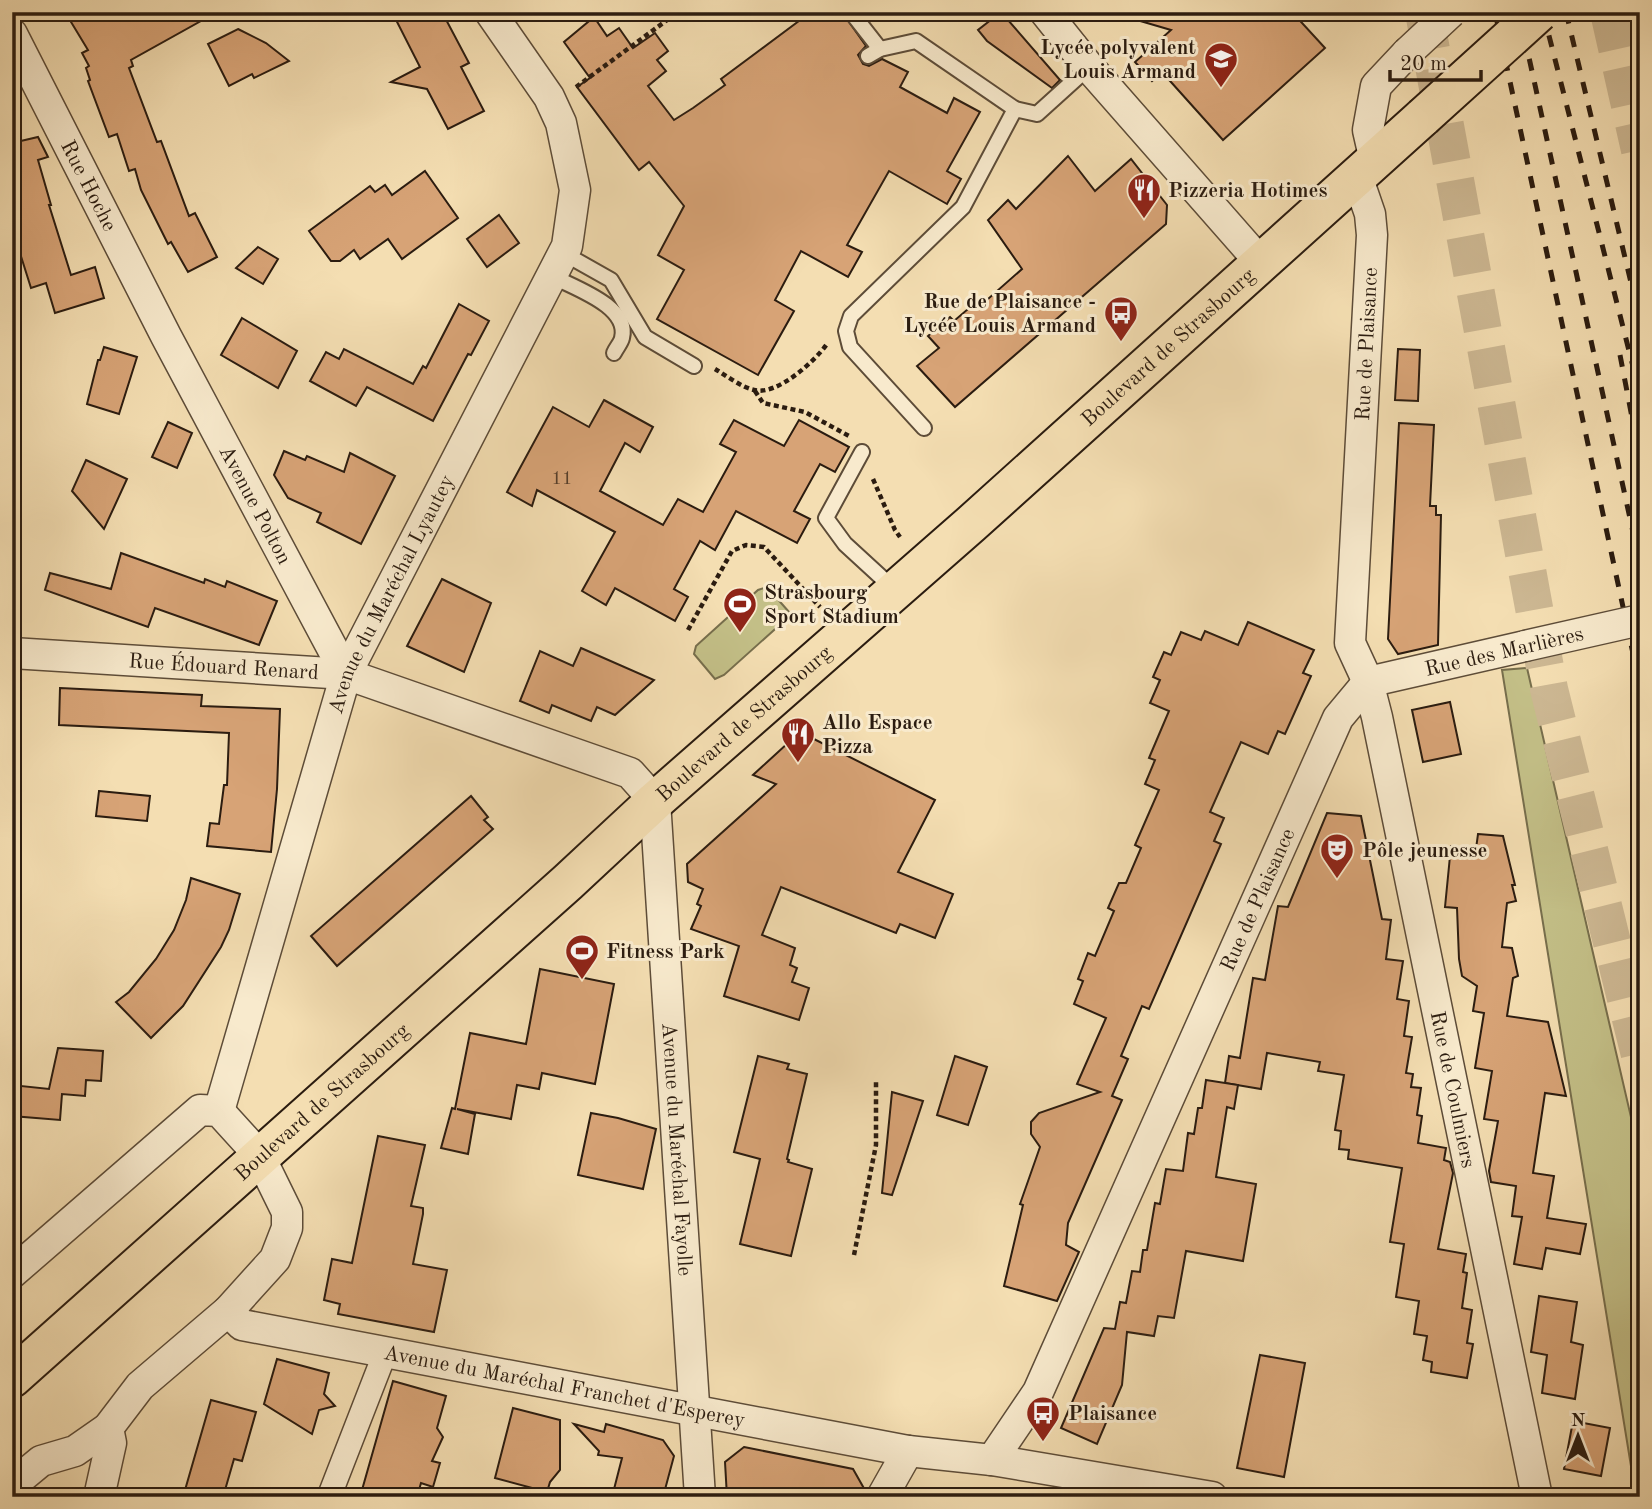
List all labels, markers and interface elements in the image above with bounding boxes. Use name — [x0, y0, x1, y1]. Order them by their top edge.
place label: Lycée polyvalent Louis Armand — [1040, 38, 1196, 83]
scale bar — [1390, 38, 1480, 82]
school or university icon: Lycée polyvalent Louis Armand — [1202, 40, 1240, 89]
text: 20 m — [1400, 54, 1447, 75]
street label: Rue Hoche — [56, 137, 120, 235]
restaurant icon: Pizzeria Hotimes — [1125, 171, 1163, 220]
place label: Pizzeria Hotimes — [1168, 181, 1328, 202]
street label: Boulevard de Strasbourg — [1078, 264, 1260, 431]
street label: Rue de Plaisance — [1353, 267, 1382, 421]
place label: Rue de Plaisance - Lycée Louis Armand — [904, 292, 1096, 337]
bus stop icon: Rue de Plaisance - Lycée Louis Armand — [1102, 294, 1140, 343]
street label: Avenue Polton — [214, 443, 295, 568]
house number: 11 — [552, 470, 572, 488]
street label: Avenue du Maréchal Lyautey — [326, 472, 459, 717]
place label: Strasbourg Sport Stadium — [764, 583, 899, 628]
sports icon: Strasbourg Sport Stadium — [721, 585, 759, 634]
street label: Rue des Marlières — [1423, 624, 1586, 681]
street label: Boulevard de Strasbourg — [653, 642, 837, 806]
street label: Rue Édouard Renard — [128, 650, 319, 684]
place label: Allo Espace Pizza — [822, 713, 933, 758]
restaurant icon: Allo Espace Pizza — [779, 715, 817, 764]
street label: Rue de Plaisance — [1218, 826, 1299, 975]
theatre icon: Pôle jeunesse — [1318, 831, 1356, 880]
place label: Pôle jeunesse — [1362, 841, 1487, 862]
sports icon: Fitness Park — [563, 932, 601, 981]
place label: Fitness Park — [606, 942, 725, 963]
street label: Rue de Coulmiers — [1426, 1009, 1478, 1170]
street label: Boulevard de Strasbourg — [232, 1020, 414, 1186]
street label: Avenue du Maréchal Fayolle — [657, 1022, 695, 1277]
street label: Avenue du Maréchal Franchet d'Esperey — [382, 1343, 747, 1432]
bus stop icon: Plaisance — [1024, 1394, 1062, 1443]
north arrow — [1544, 1400, 1614, 1470]
place label: Plaisance — [1068, 1404, 1157, 1425]
text: N — [1571, 1412, 1586, 1431]

